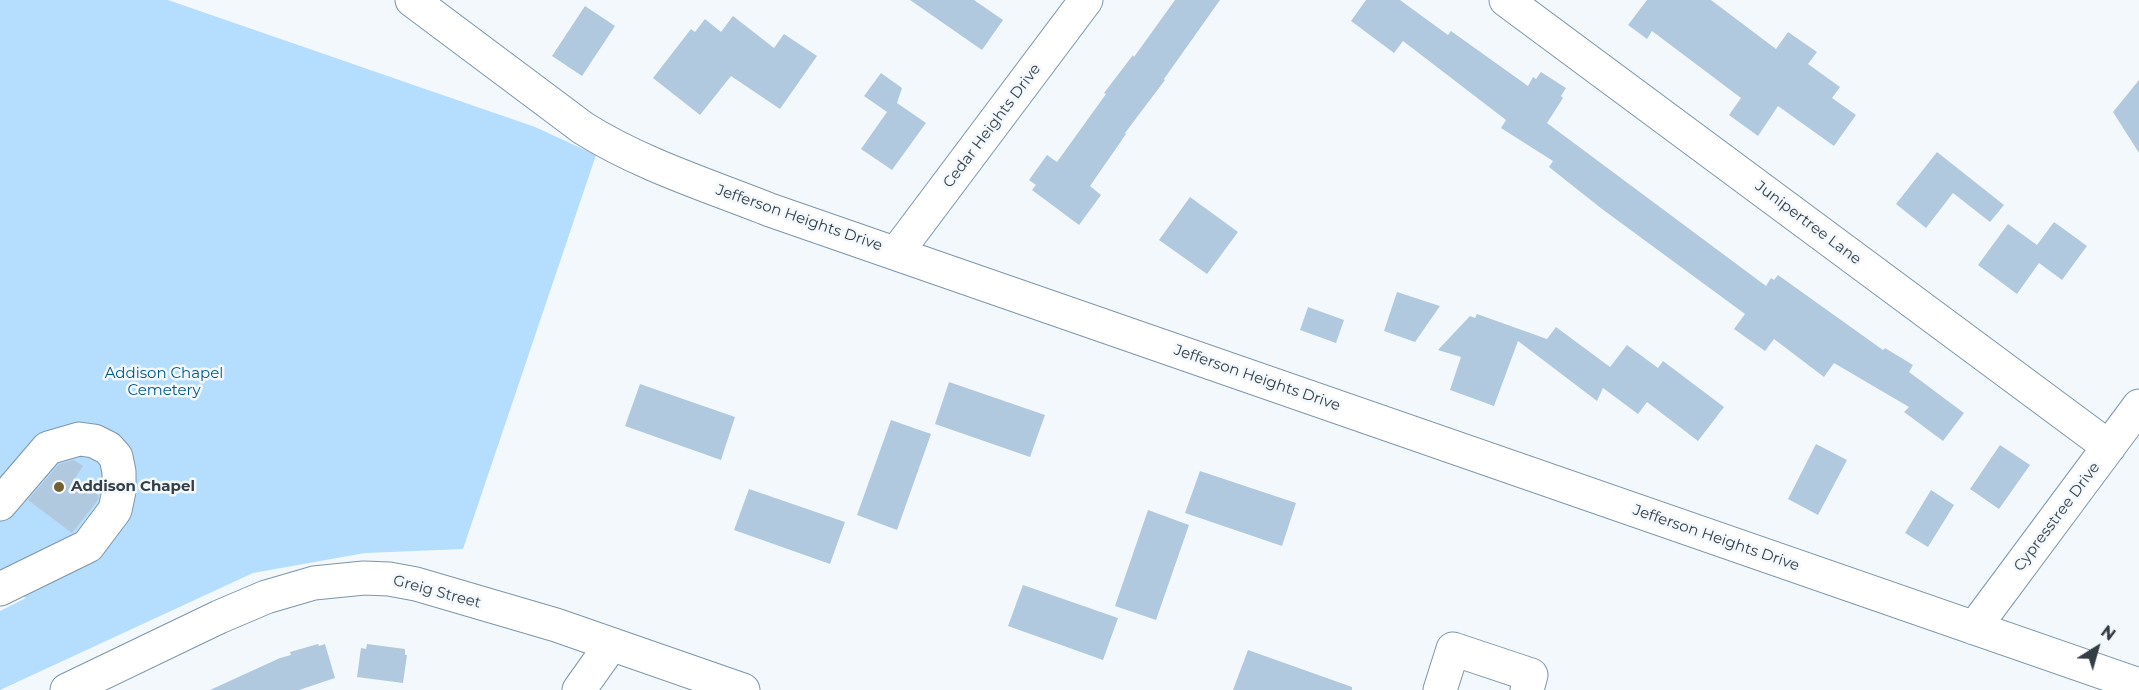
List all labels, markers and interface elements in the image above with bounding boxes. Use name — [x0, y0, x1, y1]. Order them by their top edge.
street label: Cedar Heights Drive — [939, 60, 1045, 192]
street label: Junipertree Lane — [1751, 177, 1865, 269]
street label: Jefferson Heights Drive — [713, 181, 885, 255]
street label: Jefferson Heights Drive — [1171, 341, 1343, 415]
park label: Addison Chapel Cemetery — [105, 365, 223, 400]
street label: Cypresstree Drive — [2010, 459, 2104, 575]
place label: Addison Chapel — [71, 478, 195, 496]
marker: Addison Chapel — [52, 480, 66, 494]
street label: Jefferson Heights Drive — [1630, 501, 1802, 575]
street label: Greig Street — [391, 572, 483, 612]
north arrow — [2067, 618, 2127, 678]
text: N — [2097, 622, 2119, 645]

